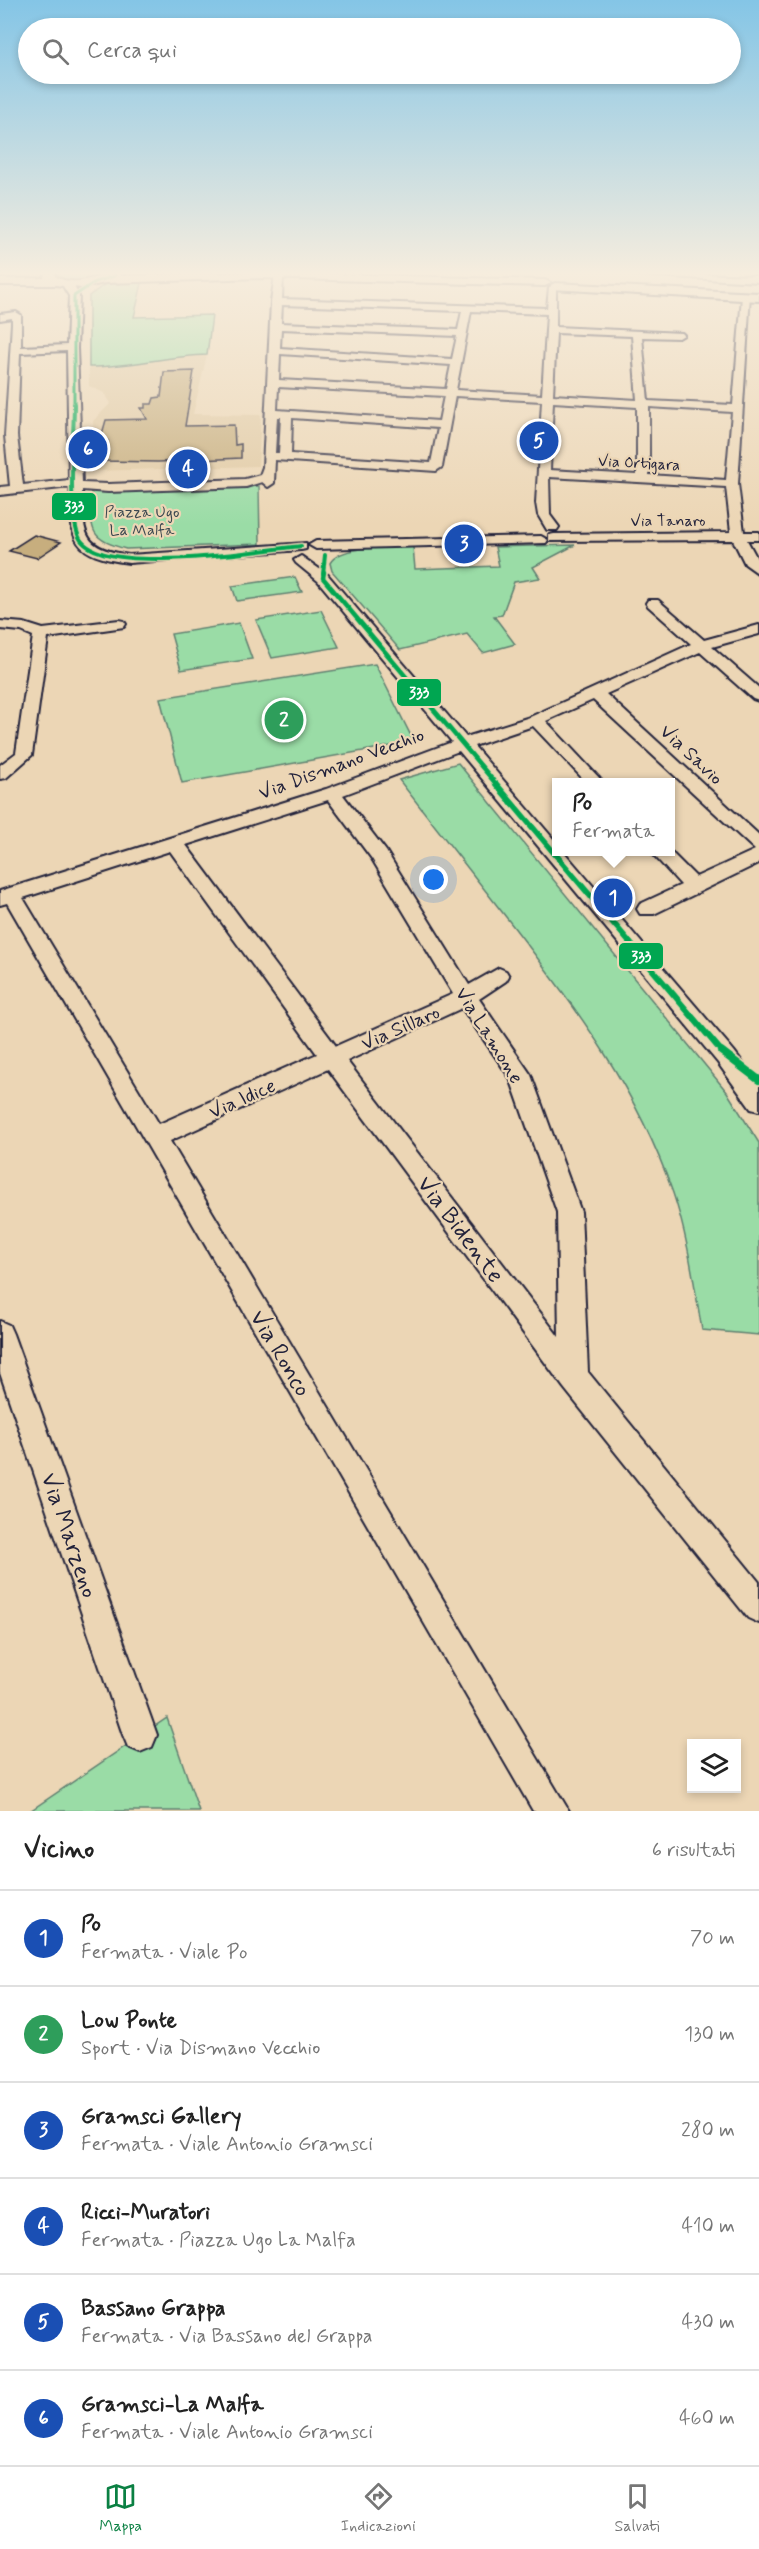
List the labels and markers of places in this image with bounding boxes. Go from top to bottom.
pin: 5 [520,418,558,464]
pin: 6 [68,426,107,472]
pin: 4 [168,446,207,492]
pin: 3 [444,522,484,566]
pin: 2 [264,698,304,742]
pin: 1 [594,876,632,920]

